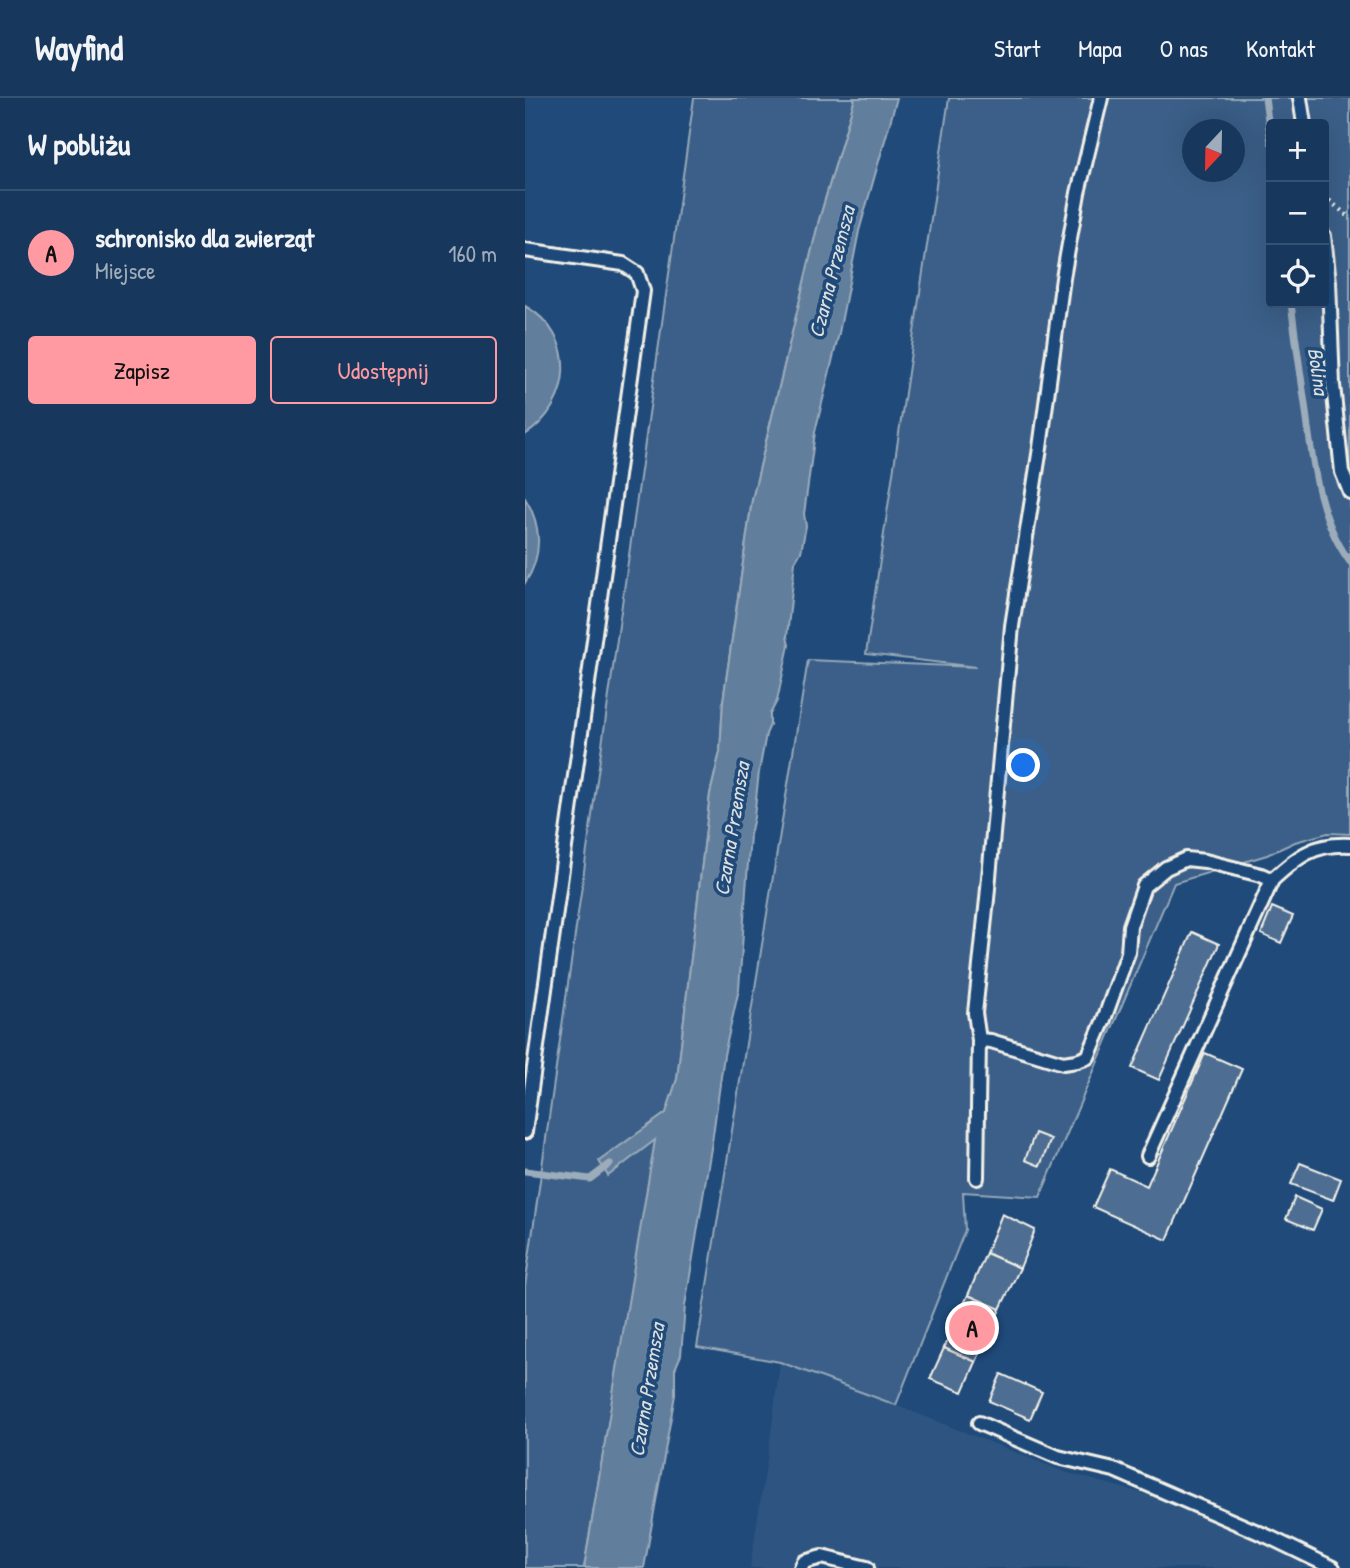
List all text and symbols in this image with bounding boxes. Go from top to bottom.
text: Wayfind [35,26,123,70]
text: Start [994,32,1040,64]
text: Mapa [1078,32,1122,64]
text: O nas [1160,32,1208,64]
text: Kontakt [1246,32,1315,64]
north arrow [1182,119,1245,182]
map controls [1266,119,1329,308]
button: + [1266,119,1329,182]
text: W pobliżu [28,124,130,164]
button: − [1266,182,1329,245]
water label: Czarna Przemsza [801,200,863,341]
text: schronisko dla zwierząt [95,220,314,255]
text: A [45,238,57,269]
text: 160 m [448,238,497,269]
button: locate [1266,245,1329,308]
text: Miejsce [95,255,155,286]
button: Zapisz [28,336,256,404]
button: Udostępnij [270,336,497,404]
water label: Bolina [1301,346,1337,399]
your location [1006,748,1040,782]
water label: Czarna Przemsza [707,758,757,898]
pin: A [949,1302,995,1354]
water label: Czarna Przemsza [622,1319,672,1459]

